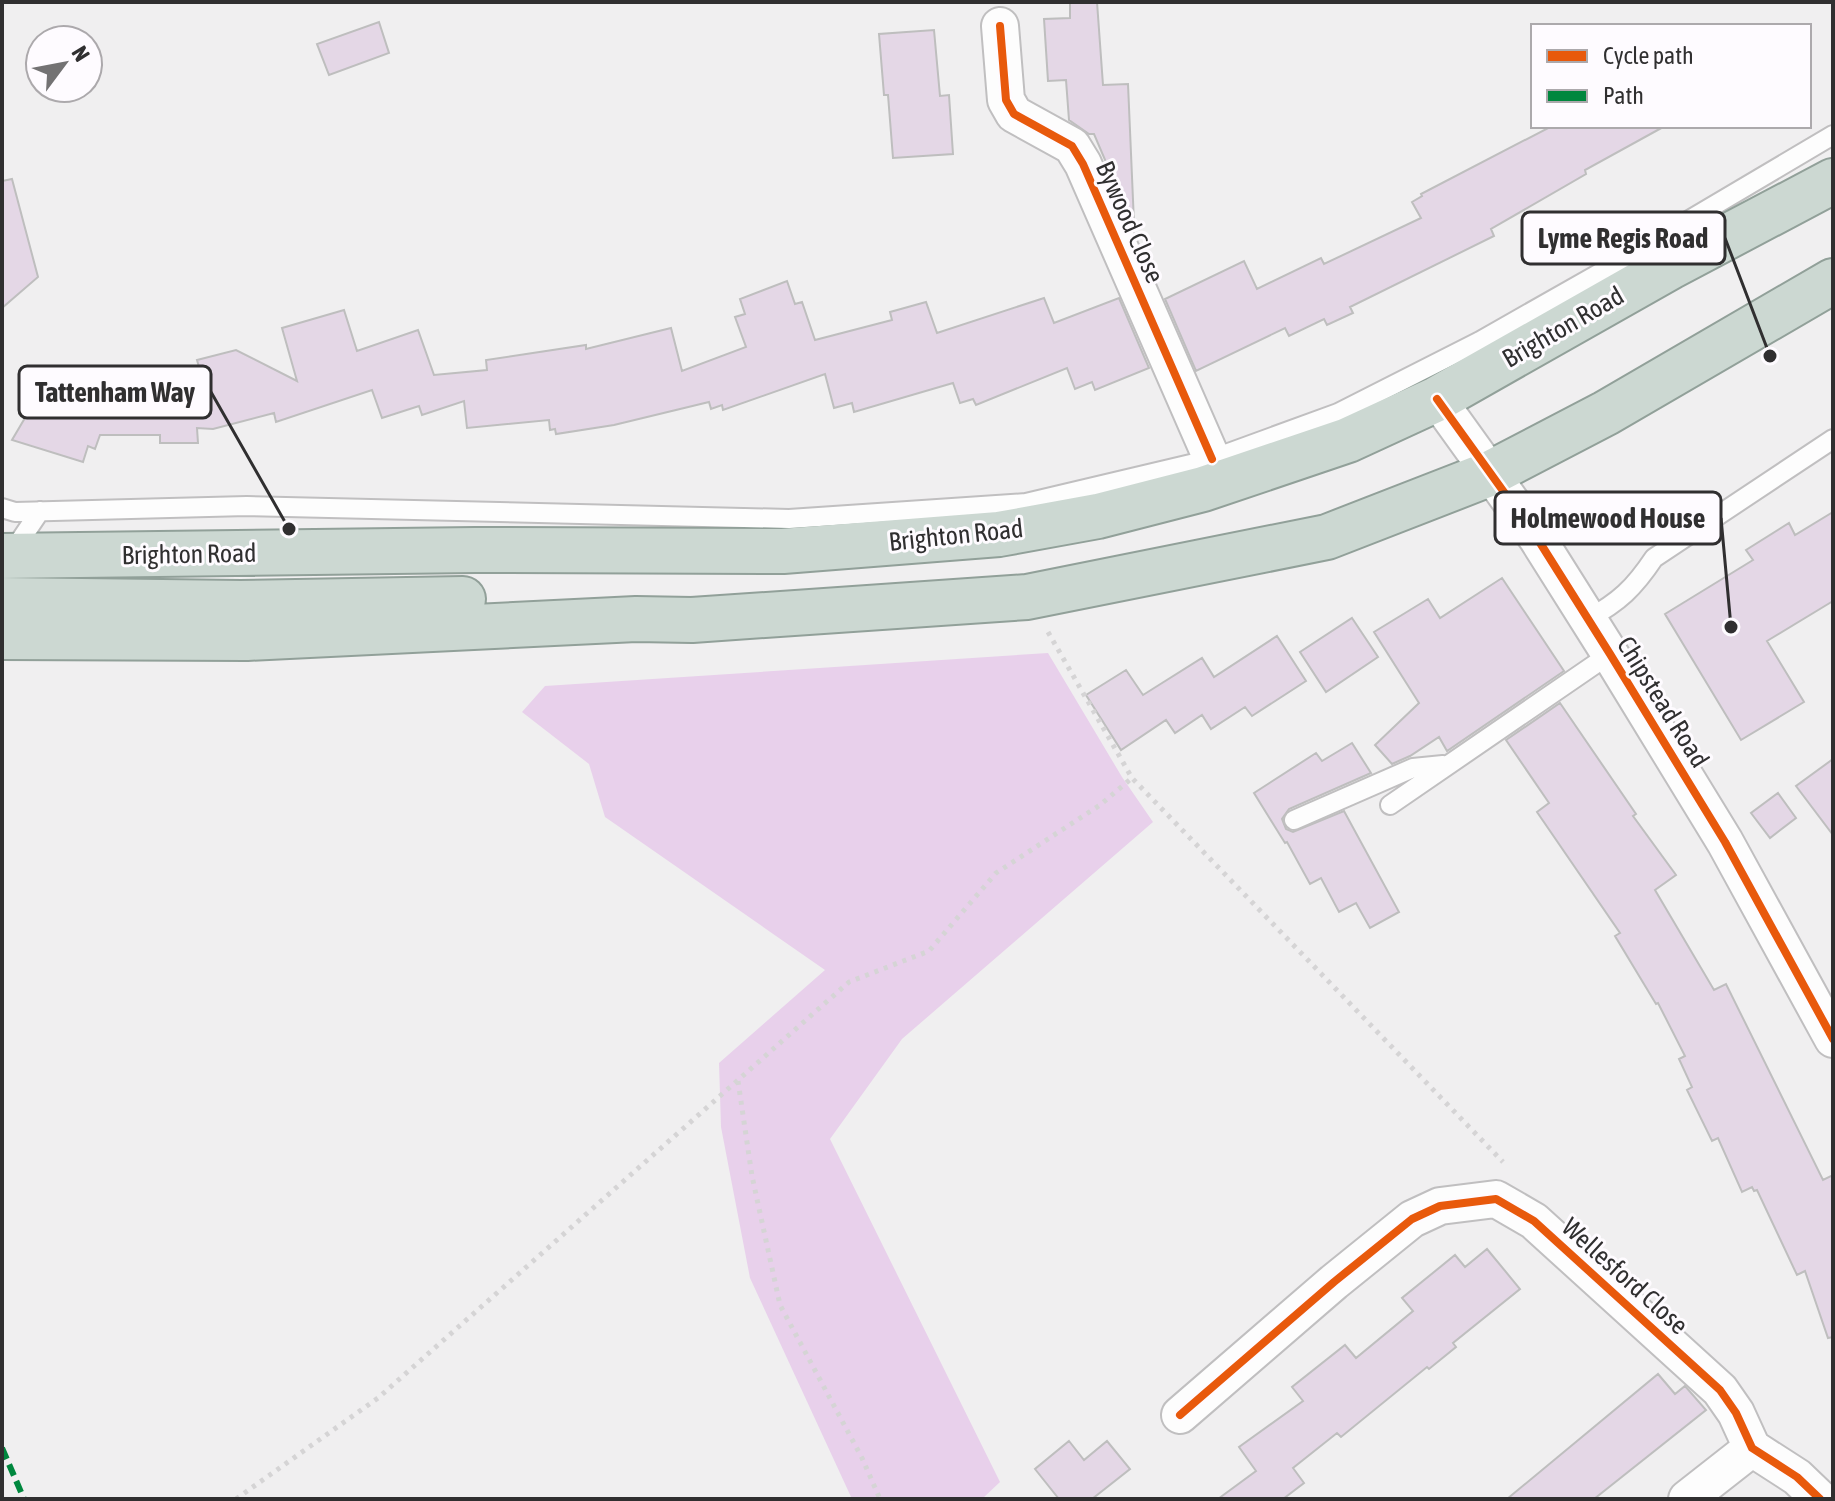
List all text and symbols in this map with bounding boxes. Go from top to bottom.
north arrow [24,24,104,104]
legend [1531,24,1811,128]
text: N [66,41,95,66]
text: Cycle path [1603,42,1694,69]
text: Path [1603,82,1644,109]
street label: Bywood Close [1090,156,1170,288]
callout: Lyme Regis Road [1522,212,1725,264]
text: Lyme Regis Road [1538,222,1708,254]
street label: Brighton Road [1497,280,1629,374]
callout: Tattenham Way [19,366,211,418]
text: Tattenham Way [35,376,196,408]
callout: Holmewood House [1495,492,1721,544]
text: Holmewood House [1511,502,1705,534]
street label: Brighton Road [887,513,1025,557]
street label: Brighton Road [121,538,257,570]
street label: Chipstead Road [1611,631,1715,773]
street label: Wellesford Close [1556,1212,1694,1340]

